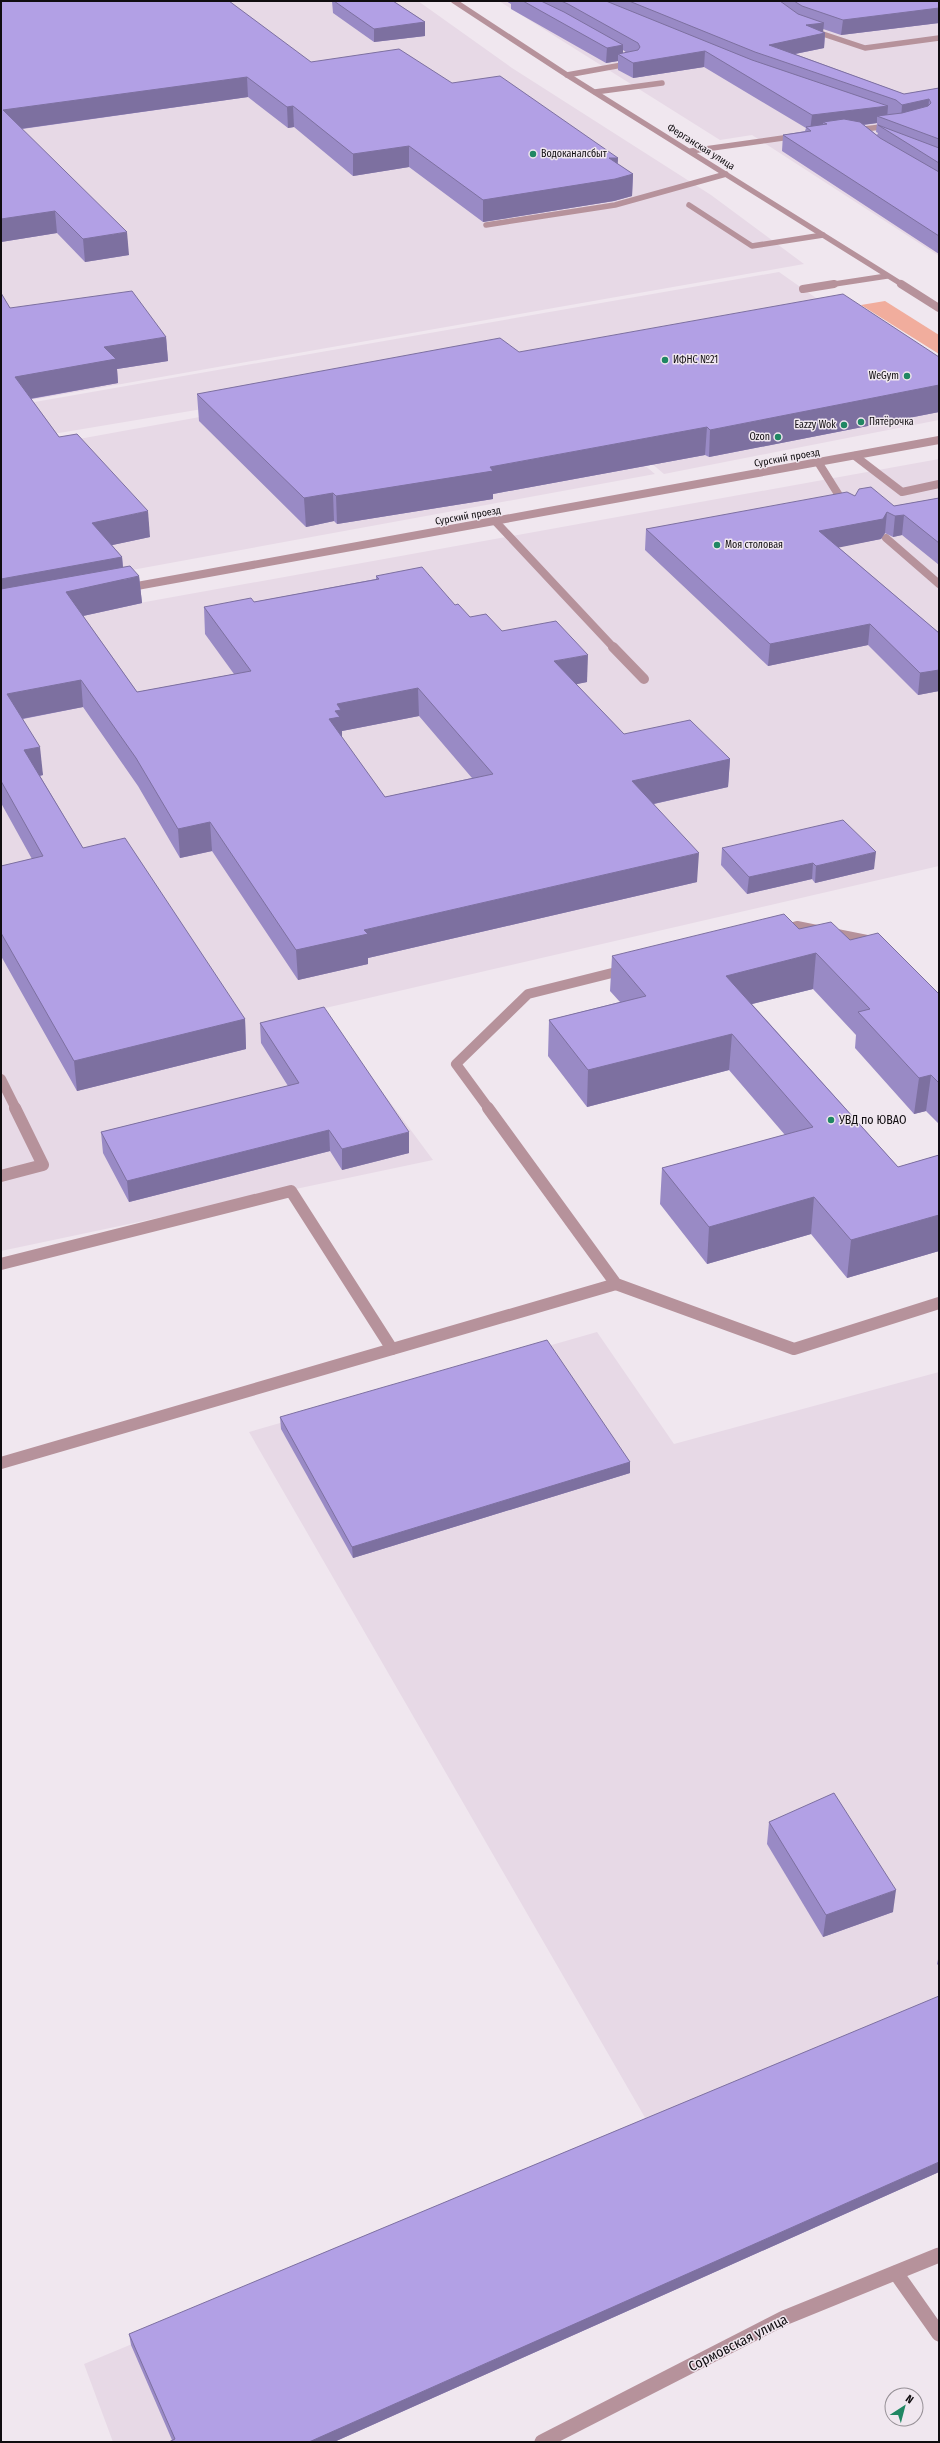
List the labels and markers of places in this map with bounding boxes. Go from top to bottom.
place label: Водоканалсбыт [541,148,608,160]
marker: Водоканалсбыт [528,149,538,159]
place label: ИФНС №21 [673,354,718,366]
marker: ИФНС №21 [660,355,670,365]
place label: WeGym [869,370,899,382]
marker: WeGym [902,371,912,381]
place label: Пятёрочка [869,416,914,428]
marker: Пятёрочка [856,417,866,427]
place label: Eazzy Wok [795,419,836,431]
marker: Eazzy Wok [839,420,849,430]
place label: Ozon [749,431,770,443]
marker: Ozon [773,432,783,442]
place label: Моя столовая [725,539,783,551]
marker: Моя столовая [712,540,722,550]
place label: УВД по ЮВАО [838,1113,906,1127]
marker: УВД по ЮВАО [826,1115,836,1125]

